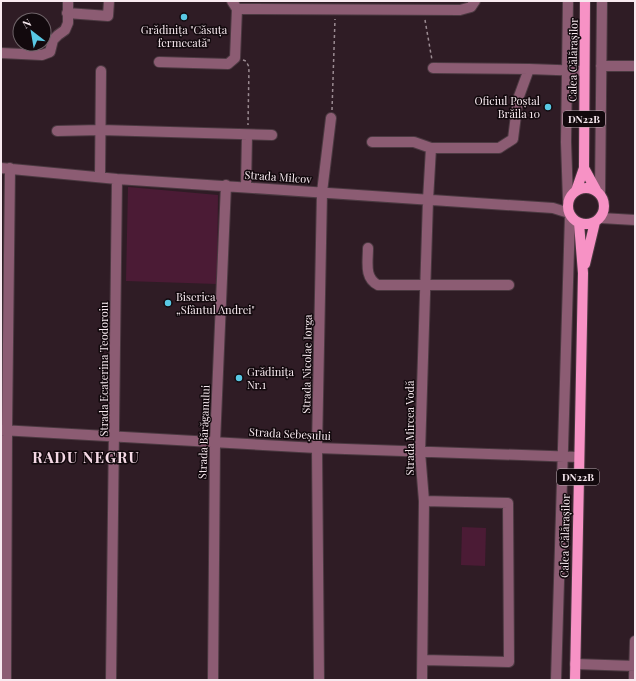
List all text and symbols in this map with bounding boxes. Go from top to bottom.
north arrow [12,12,52,52]
marker: Grădinița "Căsuța fermecată" [179,12,189,22]
text: N [19,14,34,31]
street label: Calea Călărașilor [564,18,581,102]
place label: Grădinița "Căsuța fermecată" [141,22,228,50]
place label: Oficiul Poștal Brăila 10 [475,93,540,121]
marker: Oficiul Poștal Brăila 10 [543,102,553,112]
road number: DN22B [563,111,605,127]
street label: Strada Milcov [244,167,313,186]
place label: Biserica „Sfântul Andrei" [176,289,255,317]
marker: Biserica „Sfântul Andrei" [163,298,173,308]
street label: Strada Ecaterina Teodoroiu [96,301,111,436]
street label: Strada Nicolae Iorga [298,314,315,414]
place label: Grădinița Nr.1 [247,364,294,392]
marker: Grădinița Nr.1 [234,373,244,383]
street label: Strada Mircea Vodă [402,380,417,475]
street label: Strada Bărăganului [194,385,213,479]
street label: Strada Sebeșului [249,424,331,443]
district label: RADU NEGRU [32,447,140,467]
road number: DN22B [557,469,599,485]
street label: Calea Călărașilor [556,494,573,578]

